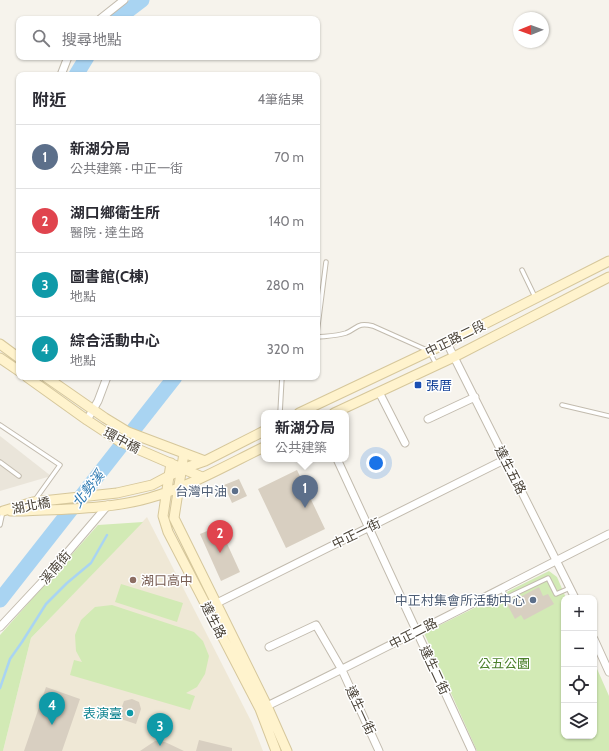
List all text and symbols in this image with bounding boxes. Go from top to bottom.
north arrow [513,12,549,48]
search box [16,16,320,60]
icon: search [30,27,52,49]
text: 搜尋地點 [62,31,122,49]
text: 附近 [32,90,66,110]
text: 4筆結果 [257,91,304,107]
text: 新湖分局 [70,140,130,158]
text: 1 [43,149,47,165]
text: 70 m [274,149,304,165]
text: 公共建築 · 中正一街 [70,160,183,176]
text: 湖口鄉衛生所 [70,204,160,222]
text: 2 [42,213,48,229]
text: 140 m [269,213,304,229]
text: 醫院 · 達生路 [70,224,144,240]
text: 圖書館(C棟) [70,268,149,286]
text: 3 [41,277,49,293]
text: 280 m [266,277,304,293]
text: 地點 [70,288,96,304]
street label: 中正路二段 [422,317,488,359]
text: 綜合活動中心 [70,332,160,350]
text: 4 [41,341,49,357]
text: 320 m [267,341,304,357]
text: 地點 [70,352,96,368]
place label: 張厝 [426,377,452,393]
marker: 張厝 [413,380,423,390]
popup [261,410,349,462]
text: 新湖分局 [275,419,335,437]
street label: 環中橋 [101,424,143,456]
text: 公共建築 [275,439,327,455]
street label: 達生五路 [492,443,530,497]
your location [366,453,386,473]
water label: 北勢溪 [68,465,109,511]
pin: 1 [292,475,318,508]
place label: 台灣中油 [175,483,227,499]
marker: 台灣中油 [230,486,240,496]
street label: 湖北橋 [10,493,52,517]
street label: 中正一街 [329,514,383,552]
pin: 2 [207,520,233,553]
street label: 溪南街 [36,547,74,587]
place label: 湖口高中 [141,572,193,588]
marker: 湖口高中 [128,575,138,585]
place label: 中正村集會所活動中心 [395,592,525,608]
marker: 中正村集會所活動中心 [528,595,538,605]
map controls [561,595,597,739]
button: + [561,595,597,631]
street label: 達生路 [198,599,230,641]
street label: 中正二路 [386,614,440,652]
button: − [561,631,597,667]
street label: 達生二街 [417,643,453,697]
park label: 公五公園 [478,655,530,671]
button: locate [561,667,597,703]
street label: 達生一街 [343,683,379,737]
pin: 4 [39,692,65,725]
button: layers [561,703,597,739]
place label: 表演臺 [83,705,122,721]
marker: 表演臺 [125,708,135,718]
pin: 3 [147,713,173,746]

